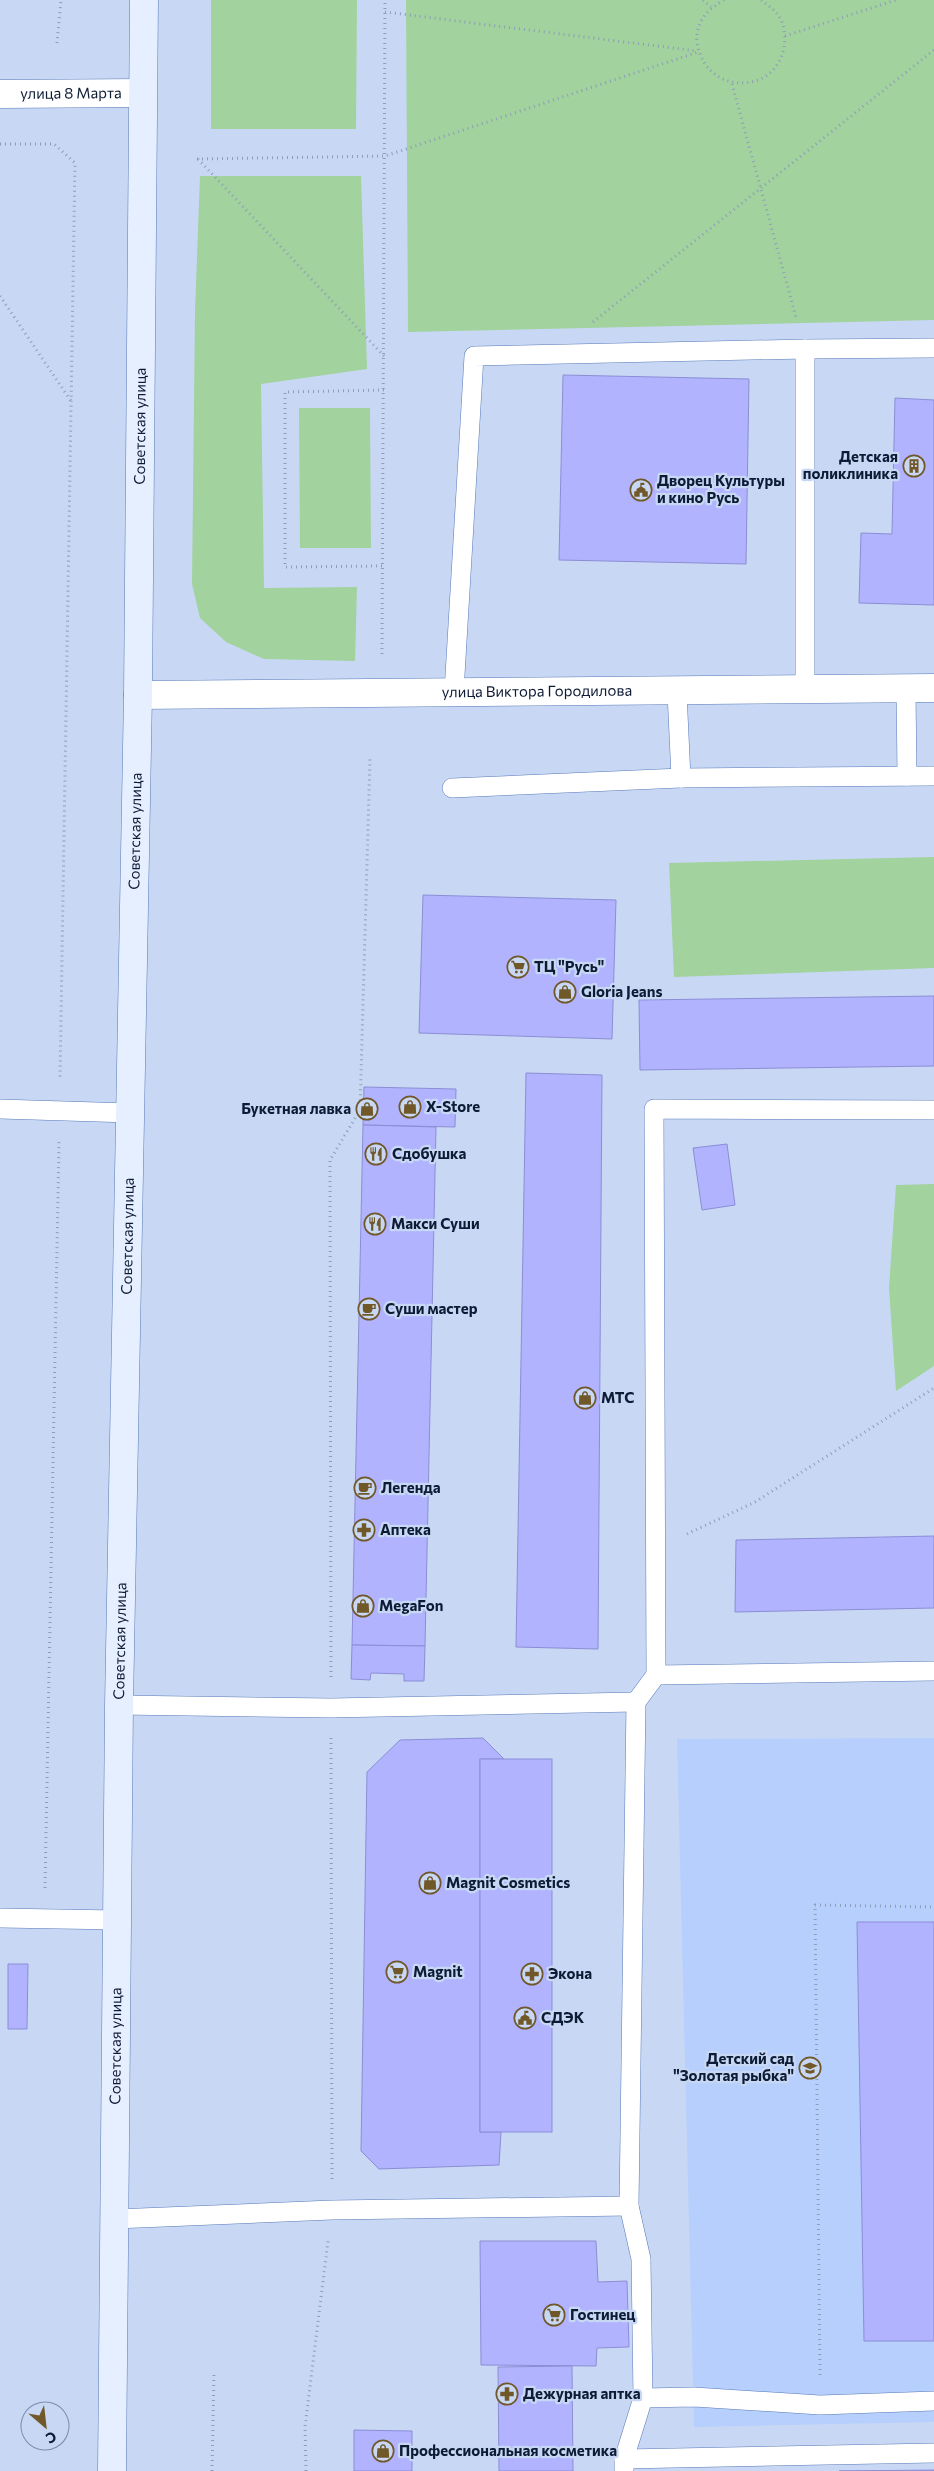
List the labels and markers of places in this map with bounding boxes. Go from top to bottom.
place label: Детская поликлиника [803,447,898,482]
building icon: Детская поликлиника [902,454,926,478]
place label: Дворец Культуры и кино Русь [657,471,785,506]
public building icon: Дворец Культуры и кино Русь [629,478,653,502]
supermarket icon: ТЦ "Русь" [506,955,530,979]
place label: ТЦ "Русь" [534,957,604,975]
shop icon: Gloria Jeans [553,980,577,1004]
place label: Gloria Jeans [581,982,662,1000]
shop icon: X-Store [398,1095,422,1119]
shop icon: Букетная лавка [355,1097,379,1121]
place label: X-Store [426,1097,480,1115]
place label: Букетная лавка [241,1099,351,1117]
restaurant icon: Сдобушка [364,1142,388,1166]
place label: Сдобушка [392,1144,467,1162]
restaurant icon: Макси Суши [363,1212,387,1236]
place label: Макси Суши [391,1214,480,1232]
cafe icon: Суши мастер [357,1297,381,1321]
place label: Суши мастер [385,1299,478,1317]
shop icon: МТС [573,1386,597,1410]
place label: МТС [601,1388,634,1406]
cafe icon: Легенда [353,1476,377,1500]
place label: Легенда [381,1478,441,1496]
pharmacy icon: Аптека [352,1518,376,1542]
place label: Аптека [380,1520,431,1538]
shop icon: MegaFon [351,1594,375,1618]
place label: MegaFon [379,1596,443,1614]
shop icon: Magnit Cosmetics [418,1871,442,1895]
place label: Magnit Cosmetics [446,1873,570,1891]
supermarket icon: Magnit [385,1960,409,1984]
place label: Magnit [413,1962,463,1980]
pharmacy icon: Экона [520,1962,544,1986]
place label: Экона [548,1964,592,1982]
public building icon: СДЭК [513,2006,537,2030]
place label: СДЭК [541,2008,585,2026]
place label: Детский сад "Золотая рыбка" [673,2049,795,2084]
school or university icon: Детский сад "Золотая рыбка" [798,2056,822,2080]
supermarket icon: Гостинец [542,2303,566,2327]
place label: Гостинец [570,2305,635,2323]
pharmacy icon: Дежурная аптка [495,2382,519,2406]
place label: Дежурная аптка [523,2384,641,2402]
shop icon: Профессиональная косметика [371,2439,395,2463]
place label: Профессиональная косметика [399,2441,617,2459]

